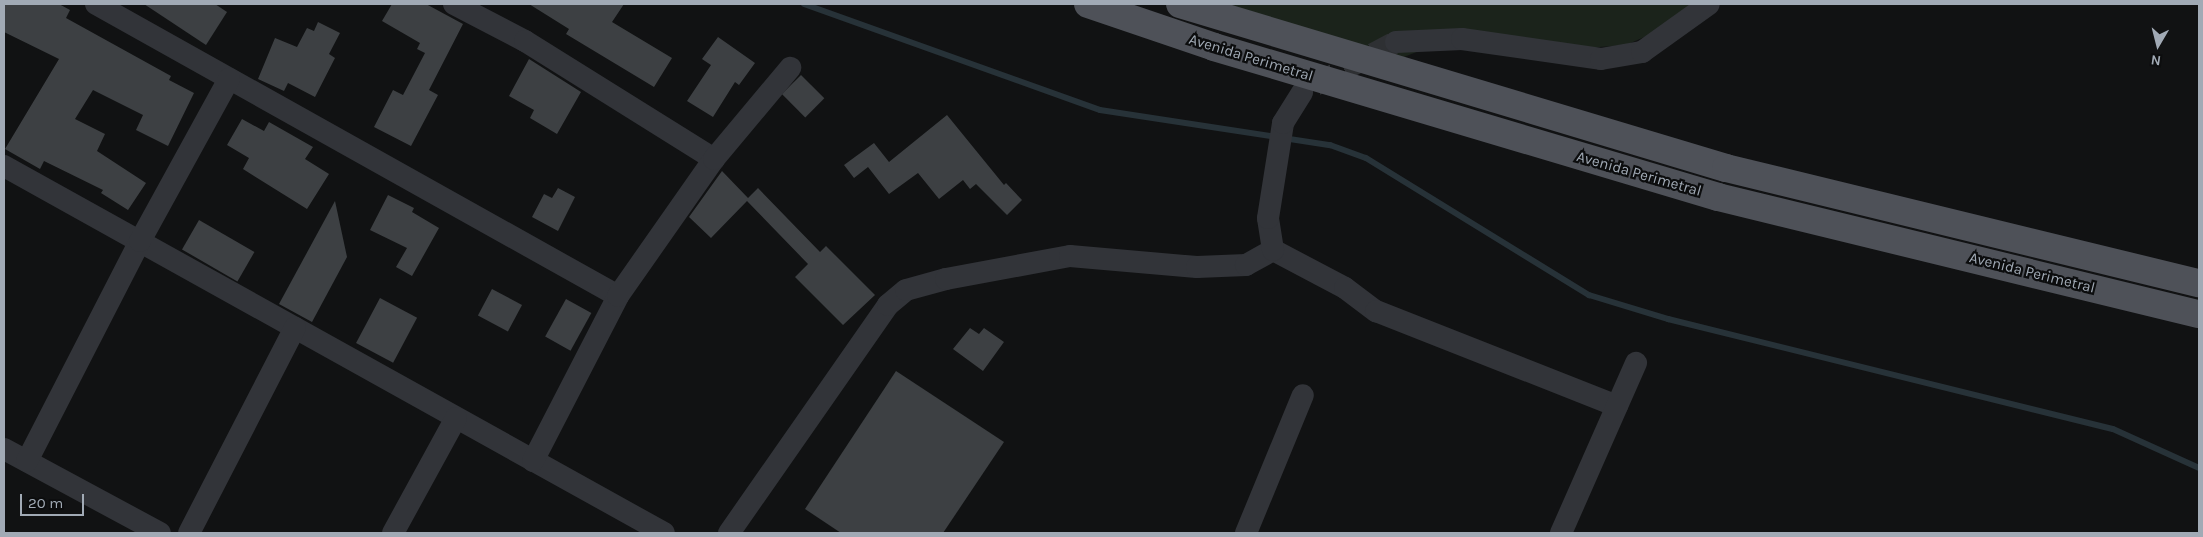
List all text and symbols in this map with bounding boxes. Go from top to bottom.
north arrow [2133,20,2183,70]
street label: Avenida Perimetral [1187,31,1315,85]
text: N [2150,51,2162,69]
street label: Avenida Perimetral [1575,148,1703,200]
street label: Avenida Perimetral [1967,249,2097,297]
scale bar [22,484,86,516]
text: 20 m [28,494,63,512]

